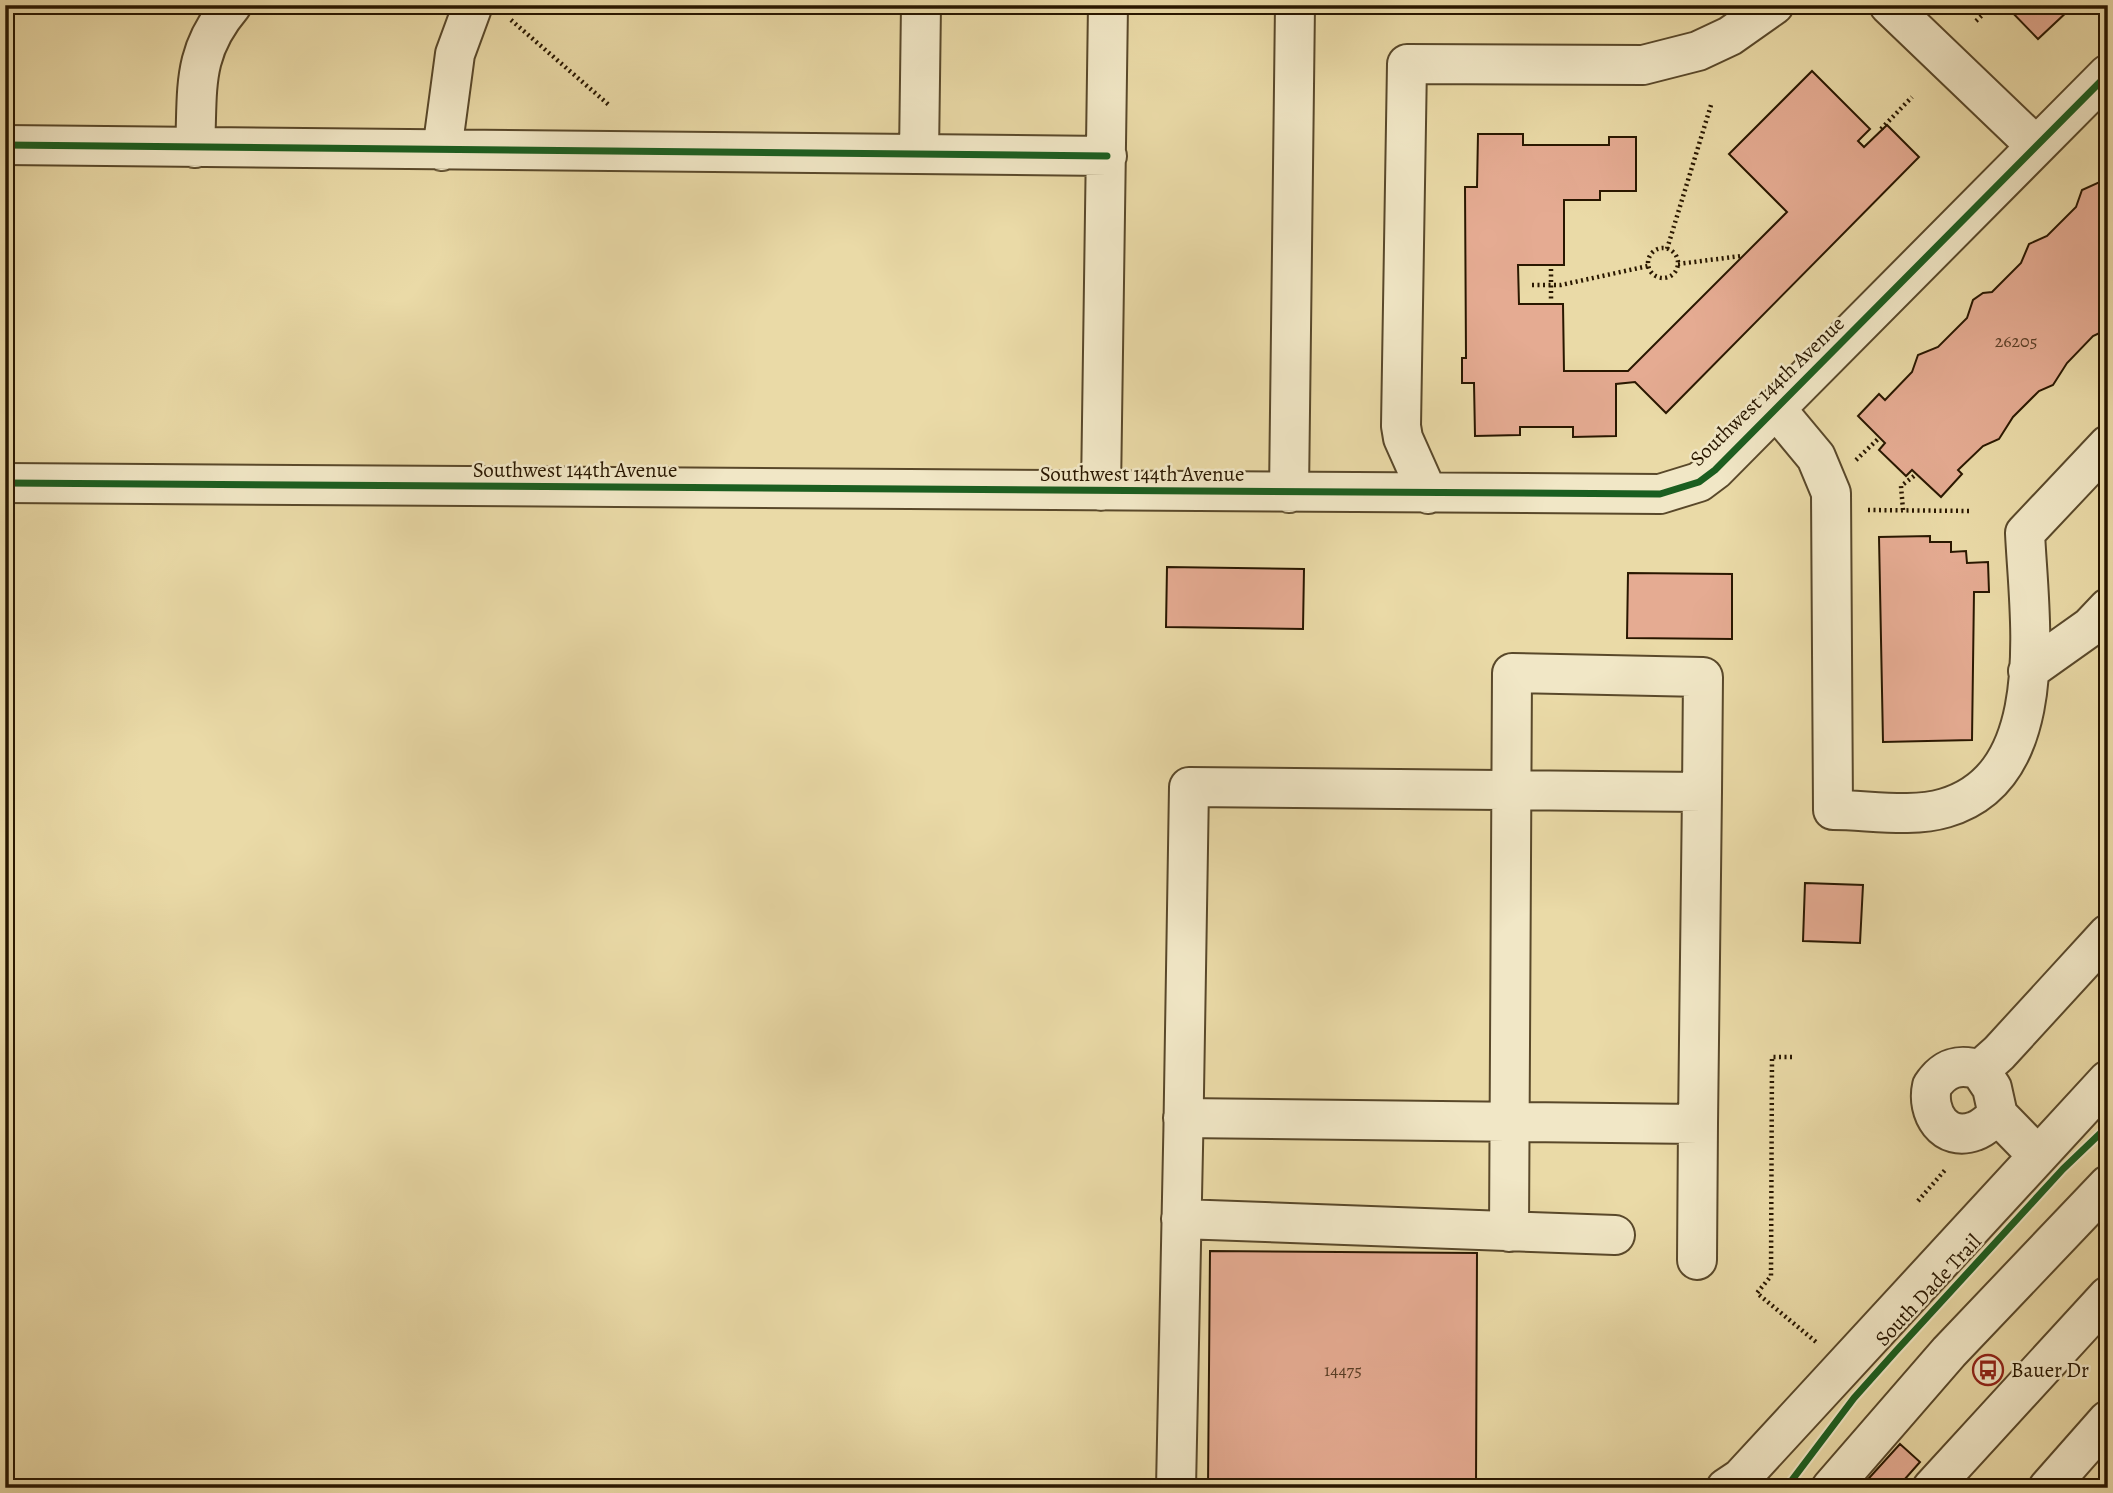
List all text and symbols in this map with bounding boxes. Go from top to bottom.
street label: Southwest 144th Avenue [1684,310,1850,472]
house number: 26205 [1995,329,2037,353]
street label: Southwest 144th Avenue [473,456,677,484]
street label: Southwest 144th Avenue [1040,460,1244,488]
street label: South Dade Trail [1869,1228,1987,1352]
bus stop icon: Bauer Dr [1971,1353,2005,1387]
place label: Bauer Dr [2011,1356,2089,1384]
house number: 14475 [1324,1358,1362,1382]

